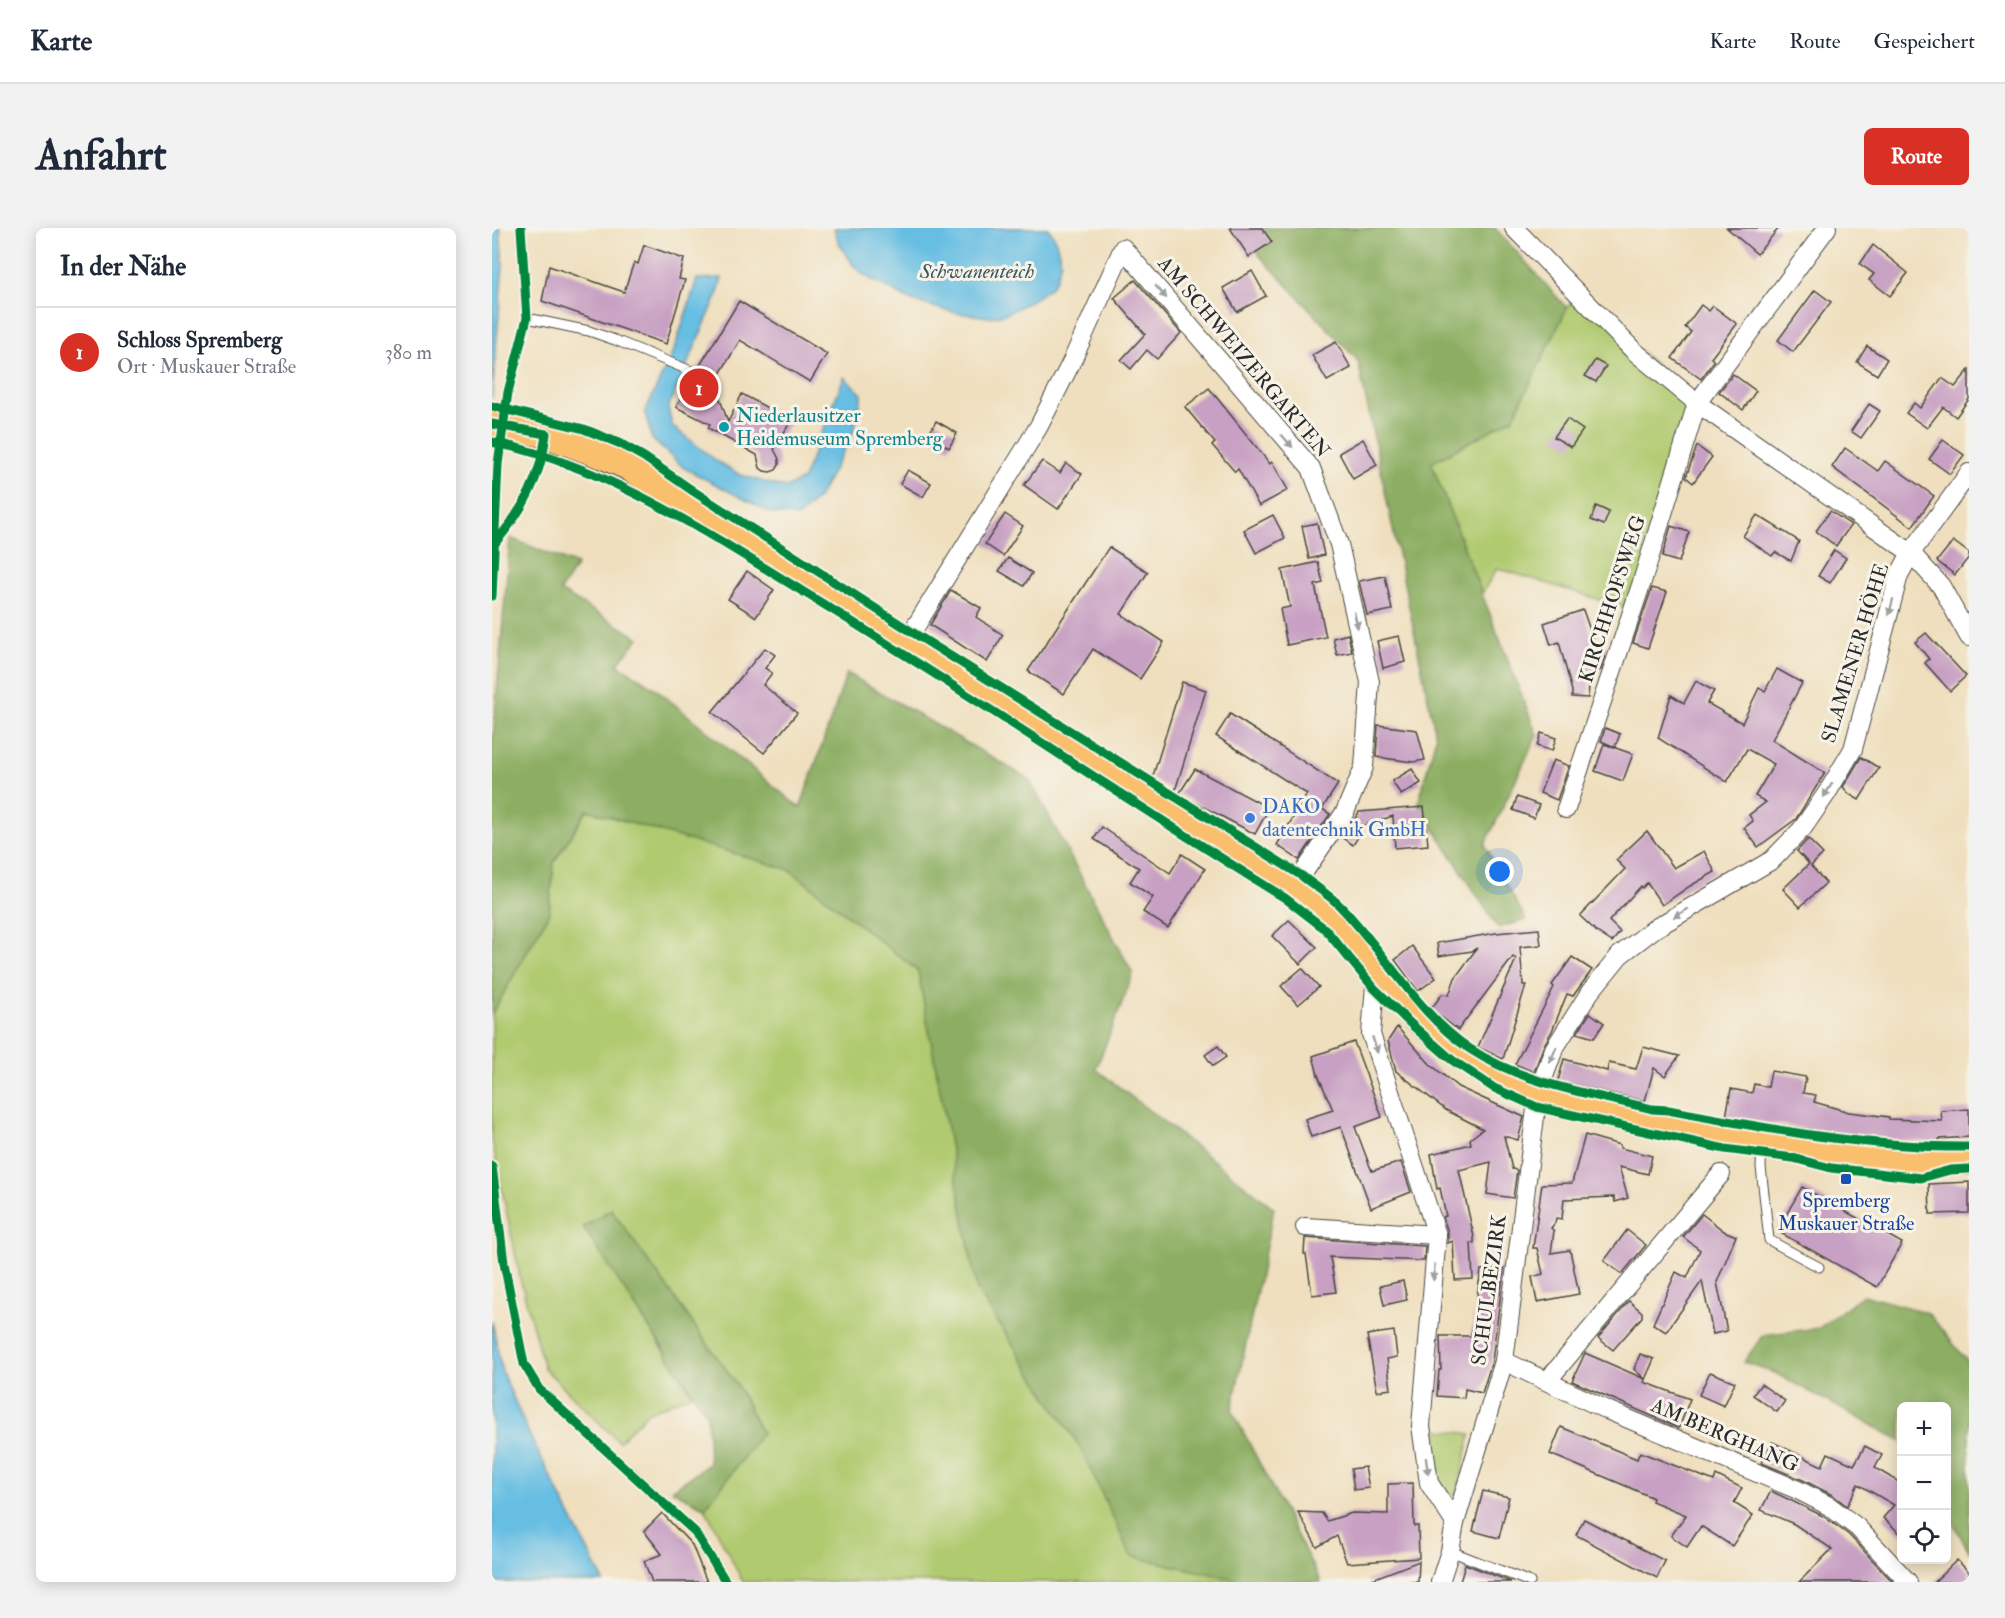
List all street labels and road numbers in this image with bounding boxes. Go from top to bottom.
street label: AM SCHWEIZERGARTEN [1152,250,1336,463]
street label: KIRCHHOFSWEG [1573,512,1651,686]
street label: SLAMENER HÖHE [1816,560,1894,746]
street label: SCHULBEZIRK [1466,1212,1512,1367]
street label: AM BERGHANG [1646,1392,1803,1477]

